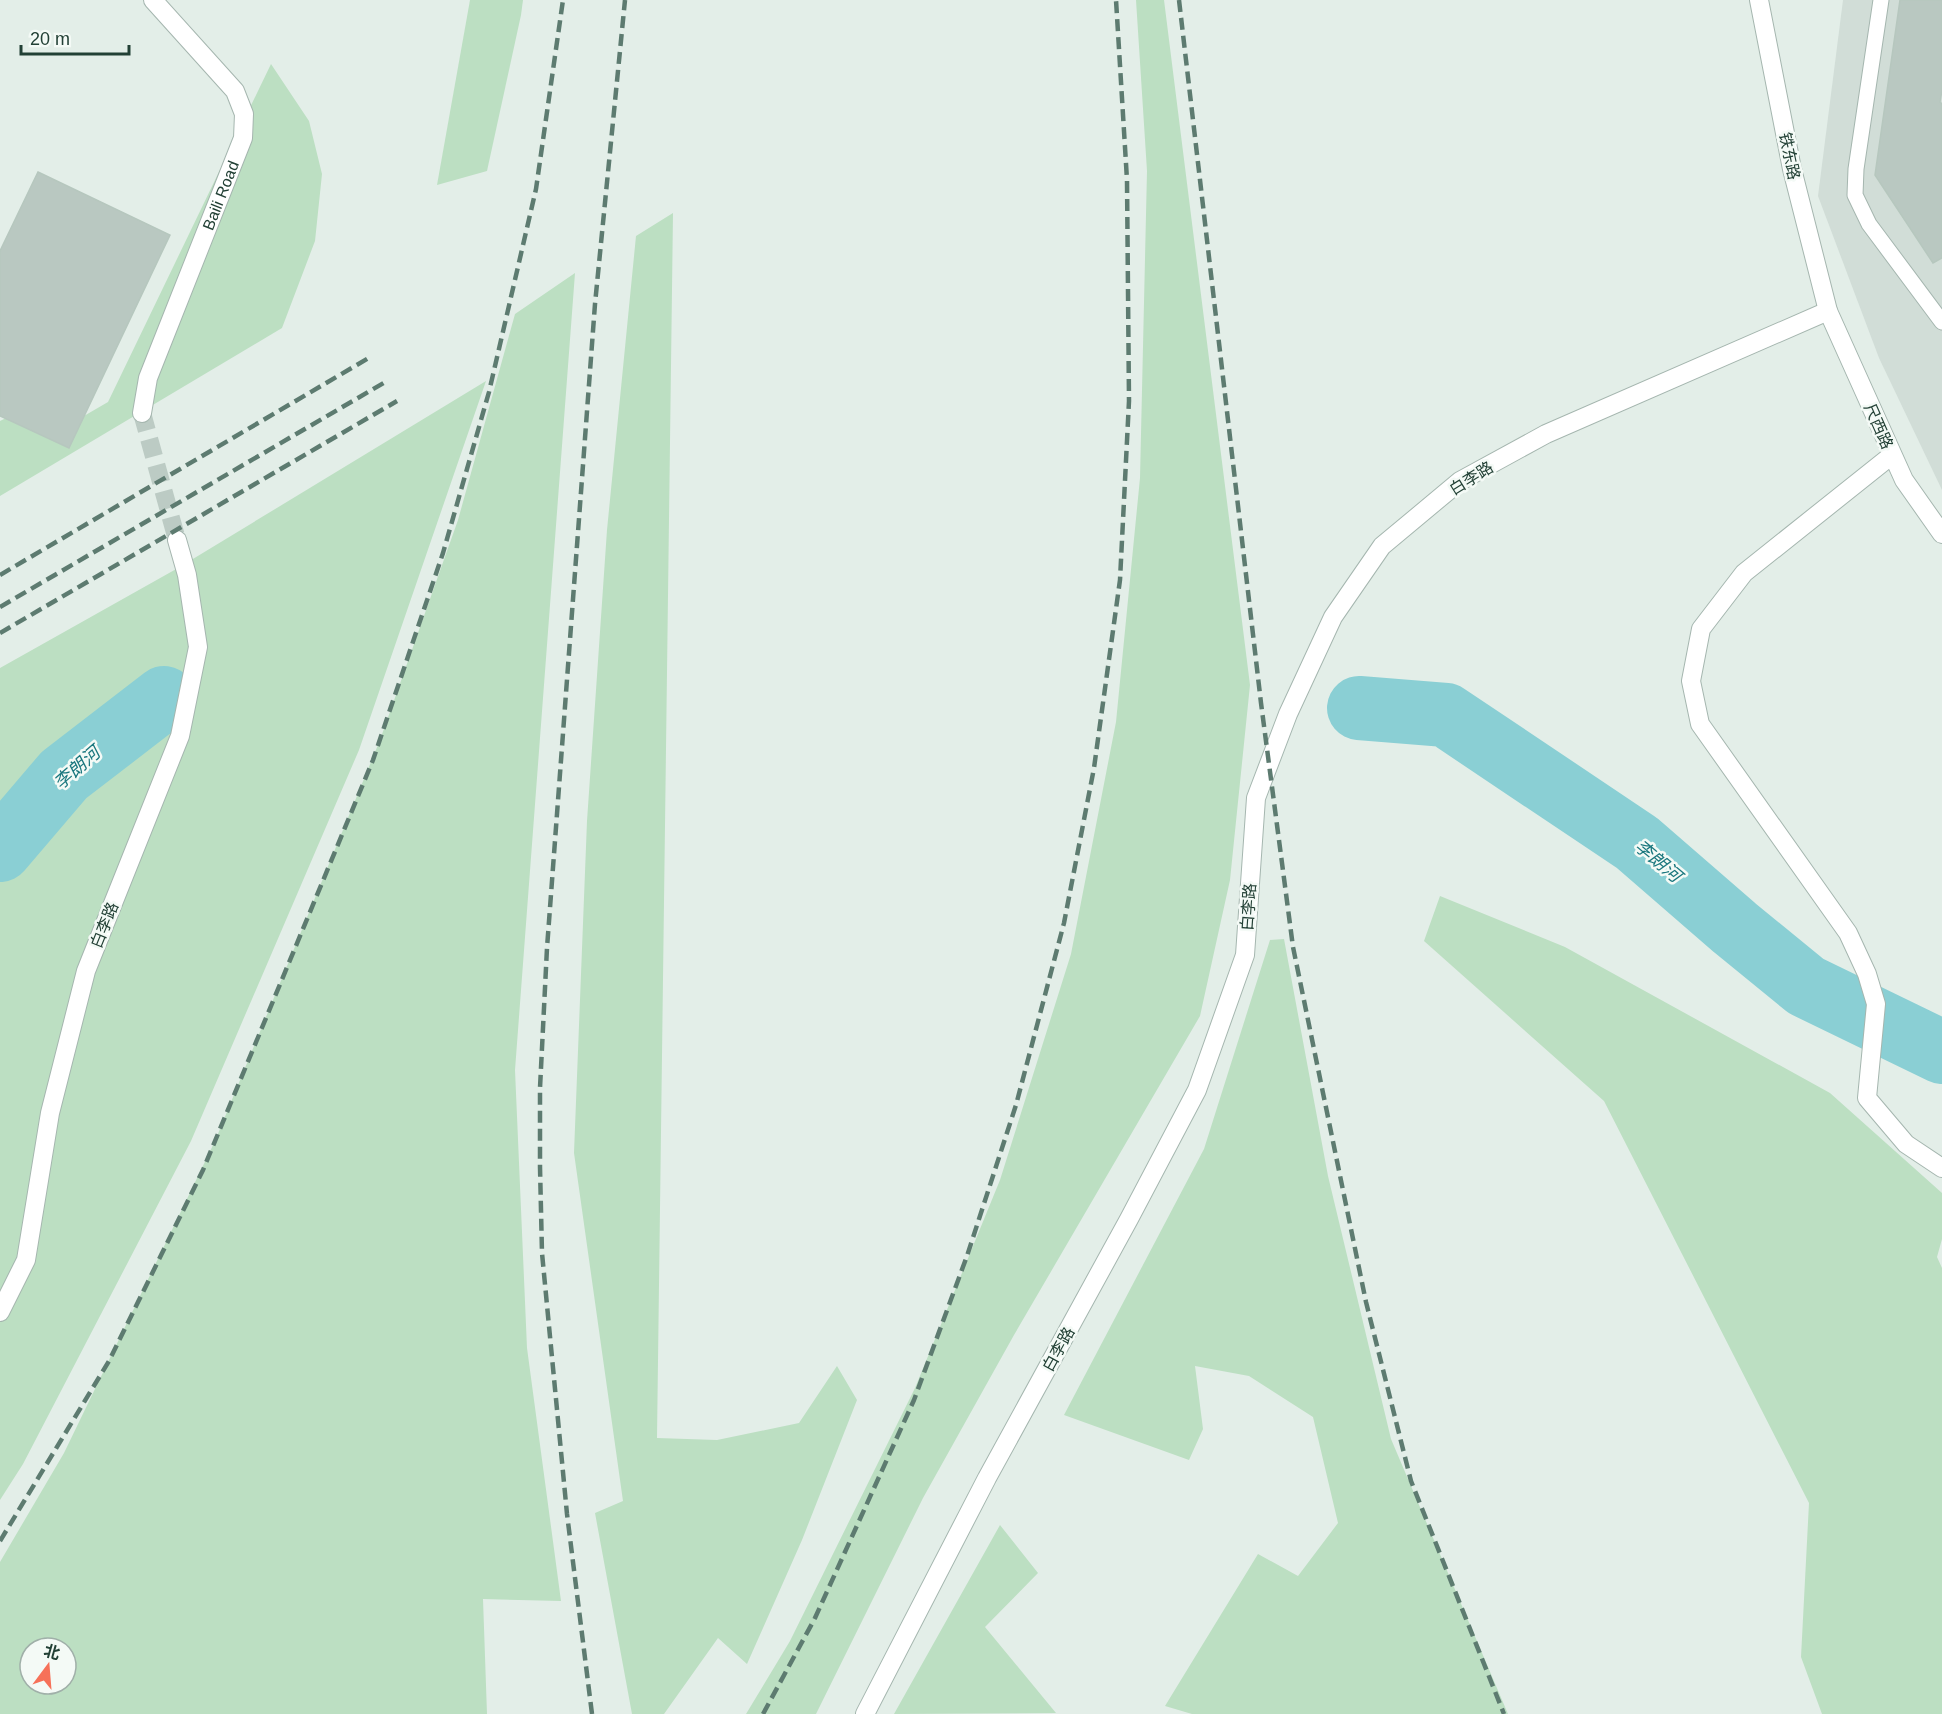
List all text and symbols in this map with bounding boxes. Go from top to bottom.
scale bar [21,18,129,56]
text: 20 m [30,29,70,49]
street label: 铁东路 [1776,131,1803,181]
street label: Baili Road [199,158,242,233]
street label: 尺西路 [1861,401,1896,452]
street label: 白李路 [1446,458,1496,498]
water label: 李朗河 [50,741,106,793]
water label: 李朗河 [1631,836,1687,888]
street label: 白李路 [1238,882,1259,932]
street label: 白李路 [88,900,121,951]
street label: 白李路 [1039,1324,1078,1374]
north arrow [18,1636,78,1696]
text: 北 [42,1642,62,1662]

